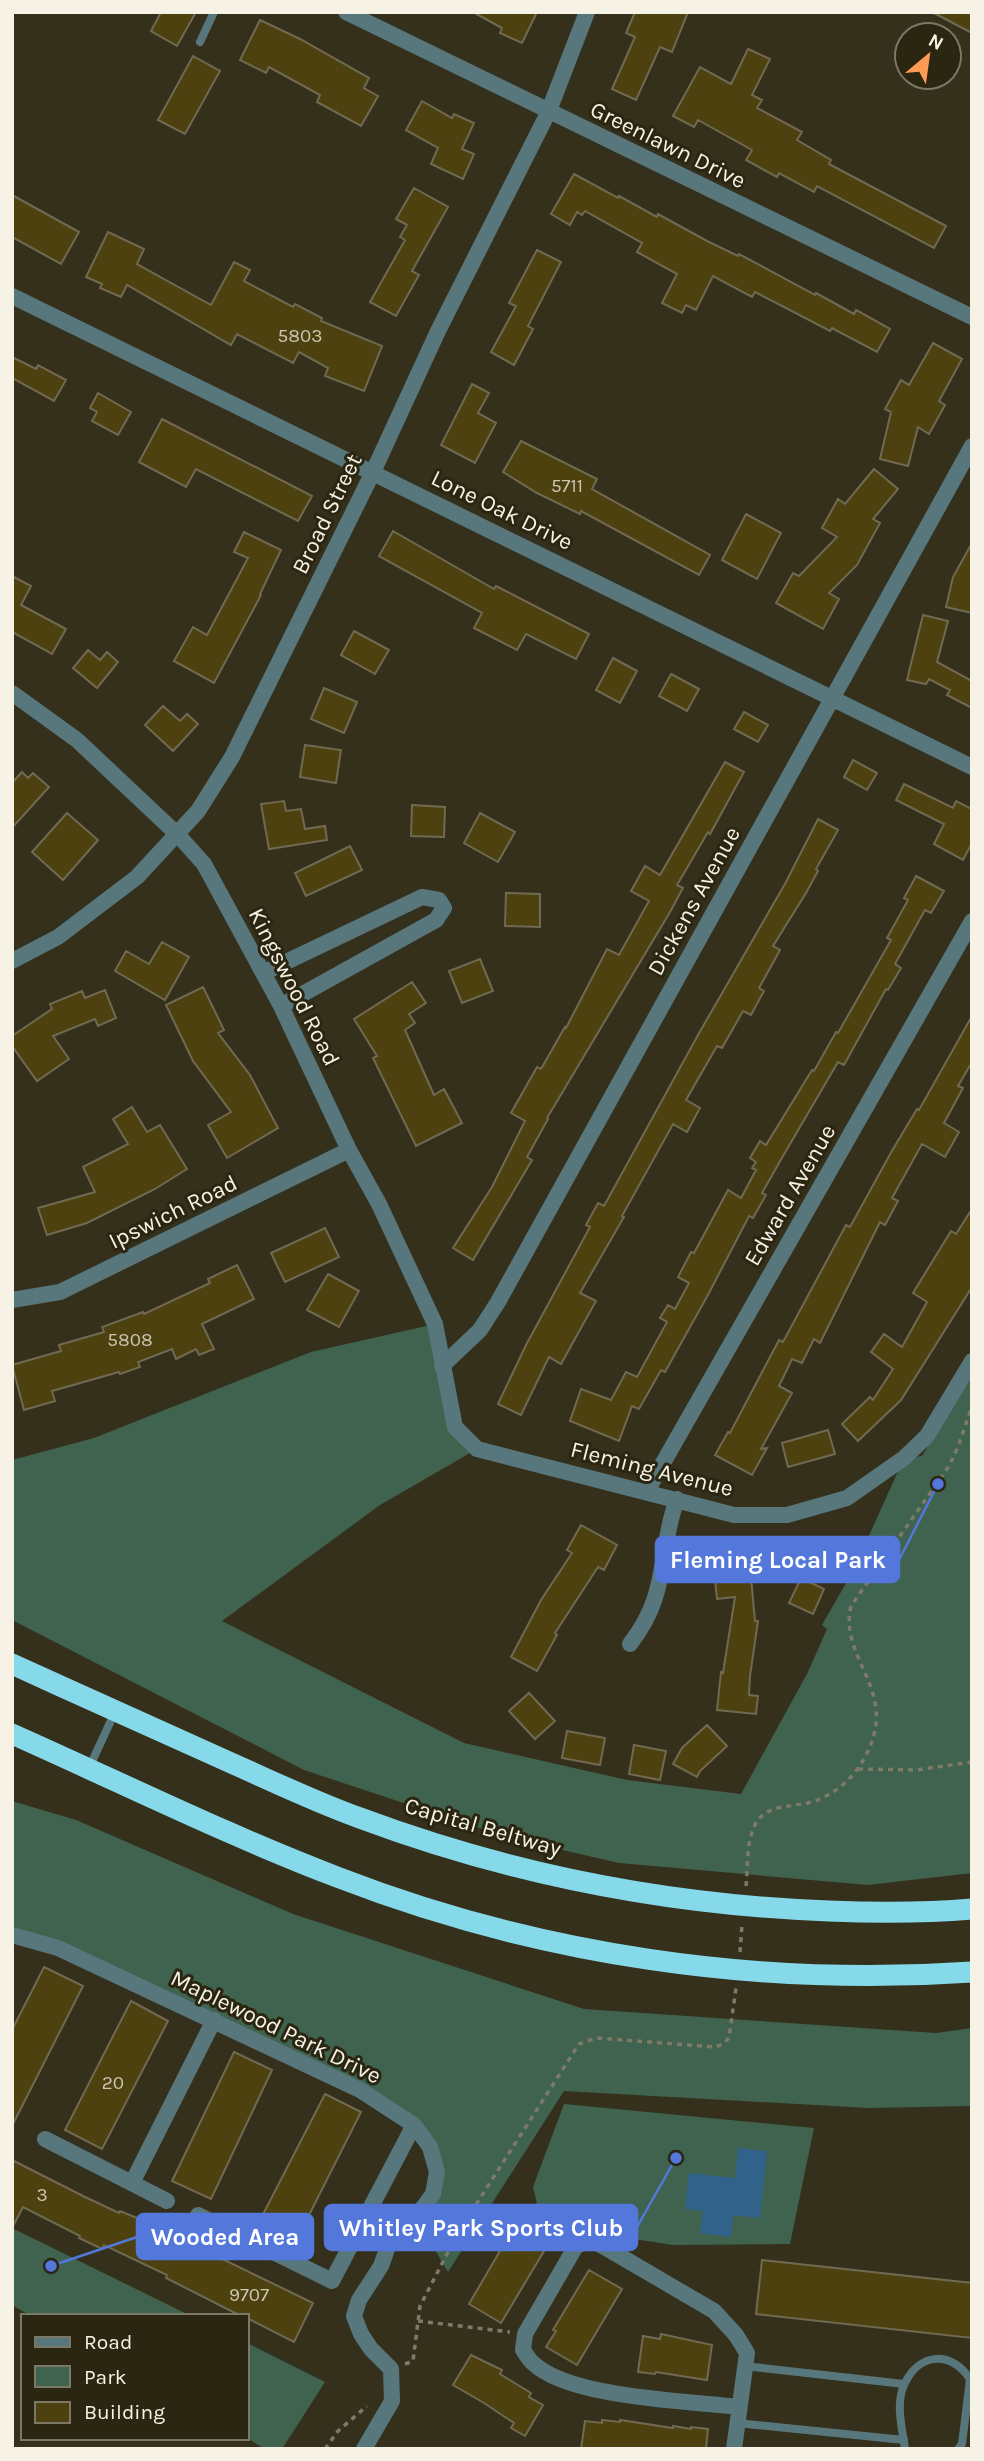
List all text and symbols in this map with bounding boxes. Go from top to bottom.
north arrow [893,21,963,91]
text: N [924,29,947,55]
street label: Greenlawn Drive [586,96,750,194]
house number: 5803 [278,325,322,347]
street label: Broad Street [286,449,368,578]
street label: Lone Oak Drive [427,464,577,556]
house number: 5711 [551,475,583,497]
street label: Dickens Avenue [642,822,746,980]
street label: Kingswood Road [243,904,345,1070]
street label: Edward Avenue [739,1119,841,1271]
street label: Ipswich Road [104,1169,242,1255]
house number: 5808 [107,1329,153,1351]
street label: Fleming Avenue [568,1436,736,1502]
callout: Fleming Local Park [656,1537,899,1582]
text: Fleming Local Park [670,1546,886,1574]
street label: Capital Beltway [402,1792,565,1862]
street label: Maplewood Park Drive [166,1964,386,2090]
house number: 20 [102,2072,124,2094]
house number: 3 [36,2184,48,2206]
callout: Whitley Park Sports Club [325,2205,637,2250]
callout: Wooded Area [137,2214,313,2259]
text: Whitley Park Sports Club [339,2214,623,2242]
text: Wooded Area [151,2223,299,2251]
house number: 9707 [229,2284,269,2306]
legend [21,2314,248,2440]
text: Road [84,2330,132,2354]
text: Park [84,2365,127,2389]
text: Building [84,2400,165,2424]

